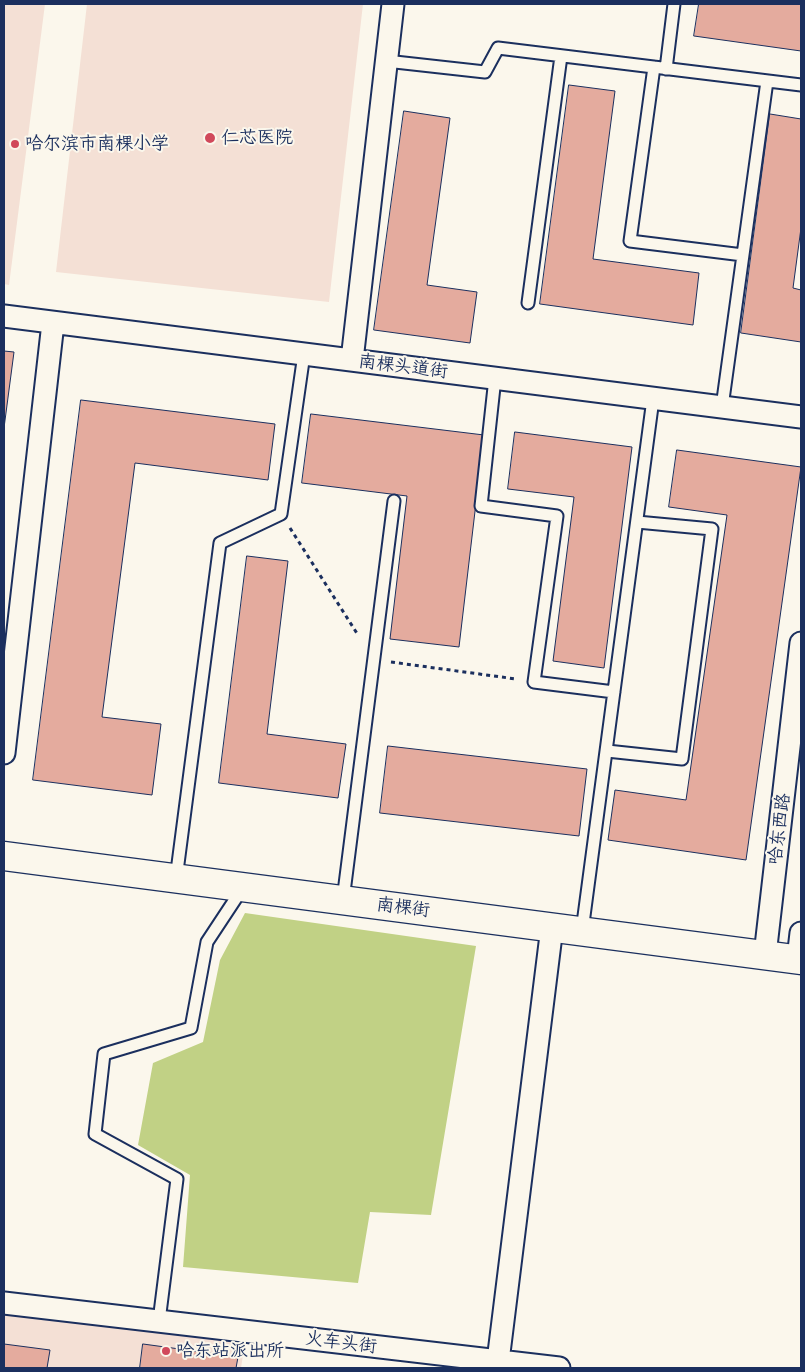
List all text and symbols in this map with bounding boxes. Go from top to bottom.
place label: 仁芯医院 [221,127,293,149]
marker: 仁芯医院 [203,131,217,145]
place label: 哈尔滨市南棵小学 [25,133,169,155]
marker: 哈尔滨市南棵小学 [9,138,21,150]
street label: 南棵头道街 [357,351,449,383]
street label: 哈东西路 [765,792,795,866]
street label: 南棵街 [375,894,431,922]
street label: 火车头街 [304,1328,378,1358]
place label: 哈东站派出所 [176,1340,284,1362]
marker: 哈东站派出所 [160,1345,172,1357]

